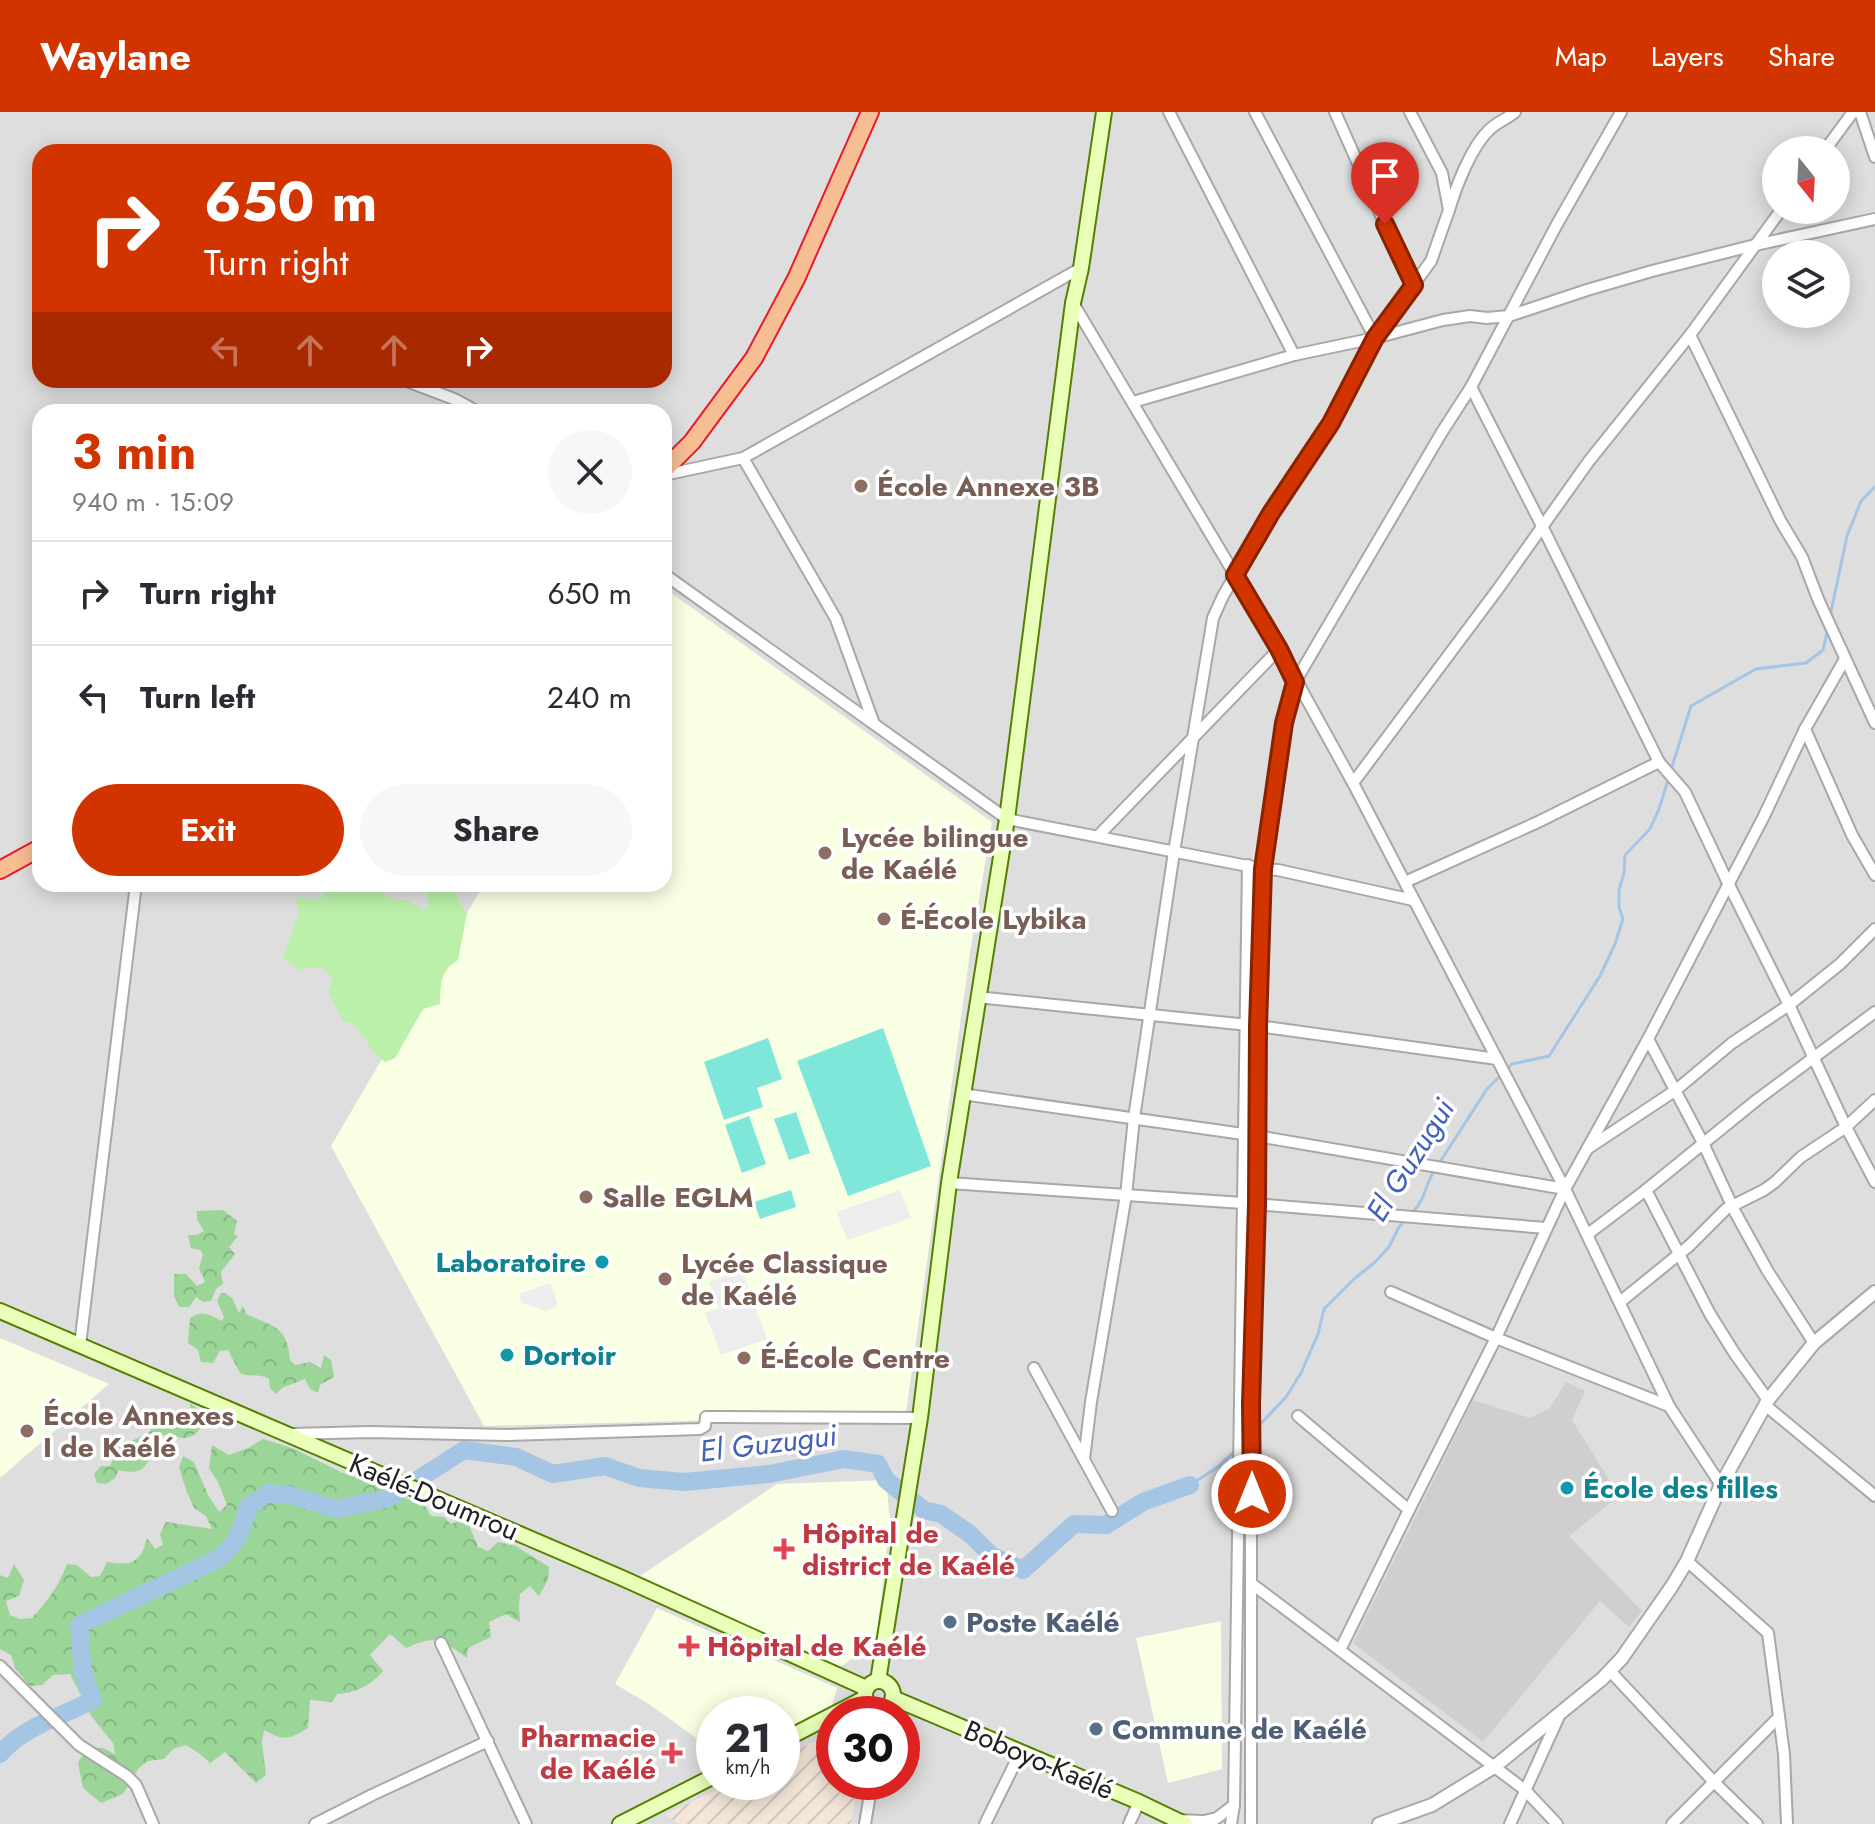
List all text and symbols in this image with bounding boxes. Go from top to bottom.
text: Waylane [40,29,191,84]
text: Map [1555,36,1607,77]
text: Layers [1651,36,1724,77]
text: Share [1768,36,1835,77]
north arrow [1762,136,1850,224]
map controls [1762,136,1850,328]
pin [1351,142,1419,224]
icon: arrive [1363,154,1407,198]
text: 650 m [204,161,377,242]
icon: right [72,176,176,280]
text: Turn right [204,236,349,288]
button: layers [1762,240,1850,328]
icon: left [204,328,248,372]
icon: ahead [288,328,332,372]
icon: ahead [372,328,416,372]
icon: right [456,328,500,372]
text: 3 min [72,418,196,487]
button: close [548,430,632,514]
place label: École Annexe 3B [877,466,1100,507]
marker: École Annexe 3B [852,477,870,495]
text: 940 m · 15:09 [72,483,234,521]
icon: right [72,571,116,615]
text: Turn right [140,572,276,615]
text: 650 m [547,572,632,615]
icon: left [72,675,116,719]
text: Turn left [140,676,255,719]
text: 240 m [547,676,632,719]
button: Exit [72,784,344,876]
button: Share [360,784,632,876]
place label: Lycée bilingue de Kaélé [841,817,1029,890]
marker: Lycée bilingue de Kaélé [816,844,834,862]
place label: É-École Lybika [900,899,1087,940]
marker: É-École Lybika [875,910,893,928]
water label: El Guzugui [1355,1090,1465,1230]
place label: Salle EGLM [602,1177,754,1218]
marker: Salle EGLM [577,1188,595,1206]
place label: Laboratoire [435,1242,586,1283]
place label: Lycée Classique de Kaélé [681,1243,888,1316]
marker: Laboratoire [593,1253,611,1271]
marker: Lycée Classique de Kaélé [656,1270,674,1288]
place label: Dortoir [523,1335,617,1376]
place label: É-École Centre [760,1338,950,1379]
marker: Dortoir [498,1346,516,1364]
marker: É-École Centre [735,1349,753,1367]
place label: École Annexes I de Kaélé [43,1395,234,1468]
water label: El Guzugui [697,1413,839,1473]
marker: École Annexes I de Kaélé [18,1422,36,1440]
street label: Kaélé-Doumrou [343,1443,525,1551]
position arrow [1210,1452,1294,1536]
place label: École des filles [1583,1468,1778,1509]
marker: École des filles [1558,1479,1576,1497]
place label: Hôpital de district de Kaélé [802,1513,1015,1586]
marker: Hôpital de district de Kaélé [773,1538,795,1560]
place label: Poste Kaélé [966,1602,1120,1643]
marker: Poste Kaélé [941,1613,959,1631]
place label: Hôpital de Kaélé [707,1626,927,1667]
marker: Hôpital de Kaélé [678,1635,700,1657]
speed limit sign: 30 [816,1696,920,1800]
text: 21 [725,1709,771,1767]
place label: Commune de Kaélé [1112,1709,1367,1750]
street label: Boboyo-Kaélé [958,1710,1120,1810]
place label: Pharmacie de Kaélé [520,1717,656,1790]
marker: Commune de Kaélé [1087,1720,1105,1738]
marker: Pharmacie de Kaélé [663,1744,681,1762]
text: km/h [725,1753,771,1782]

